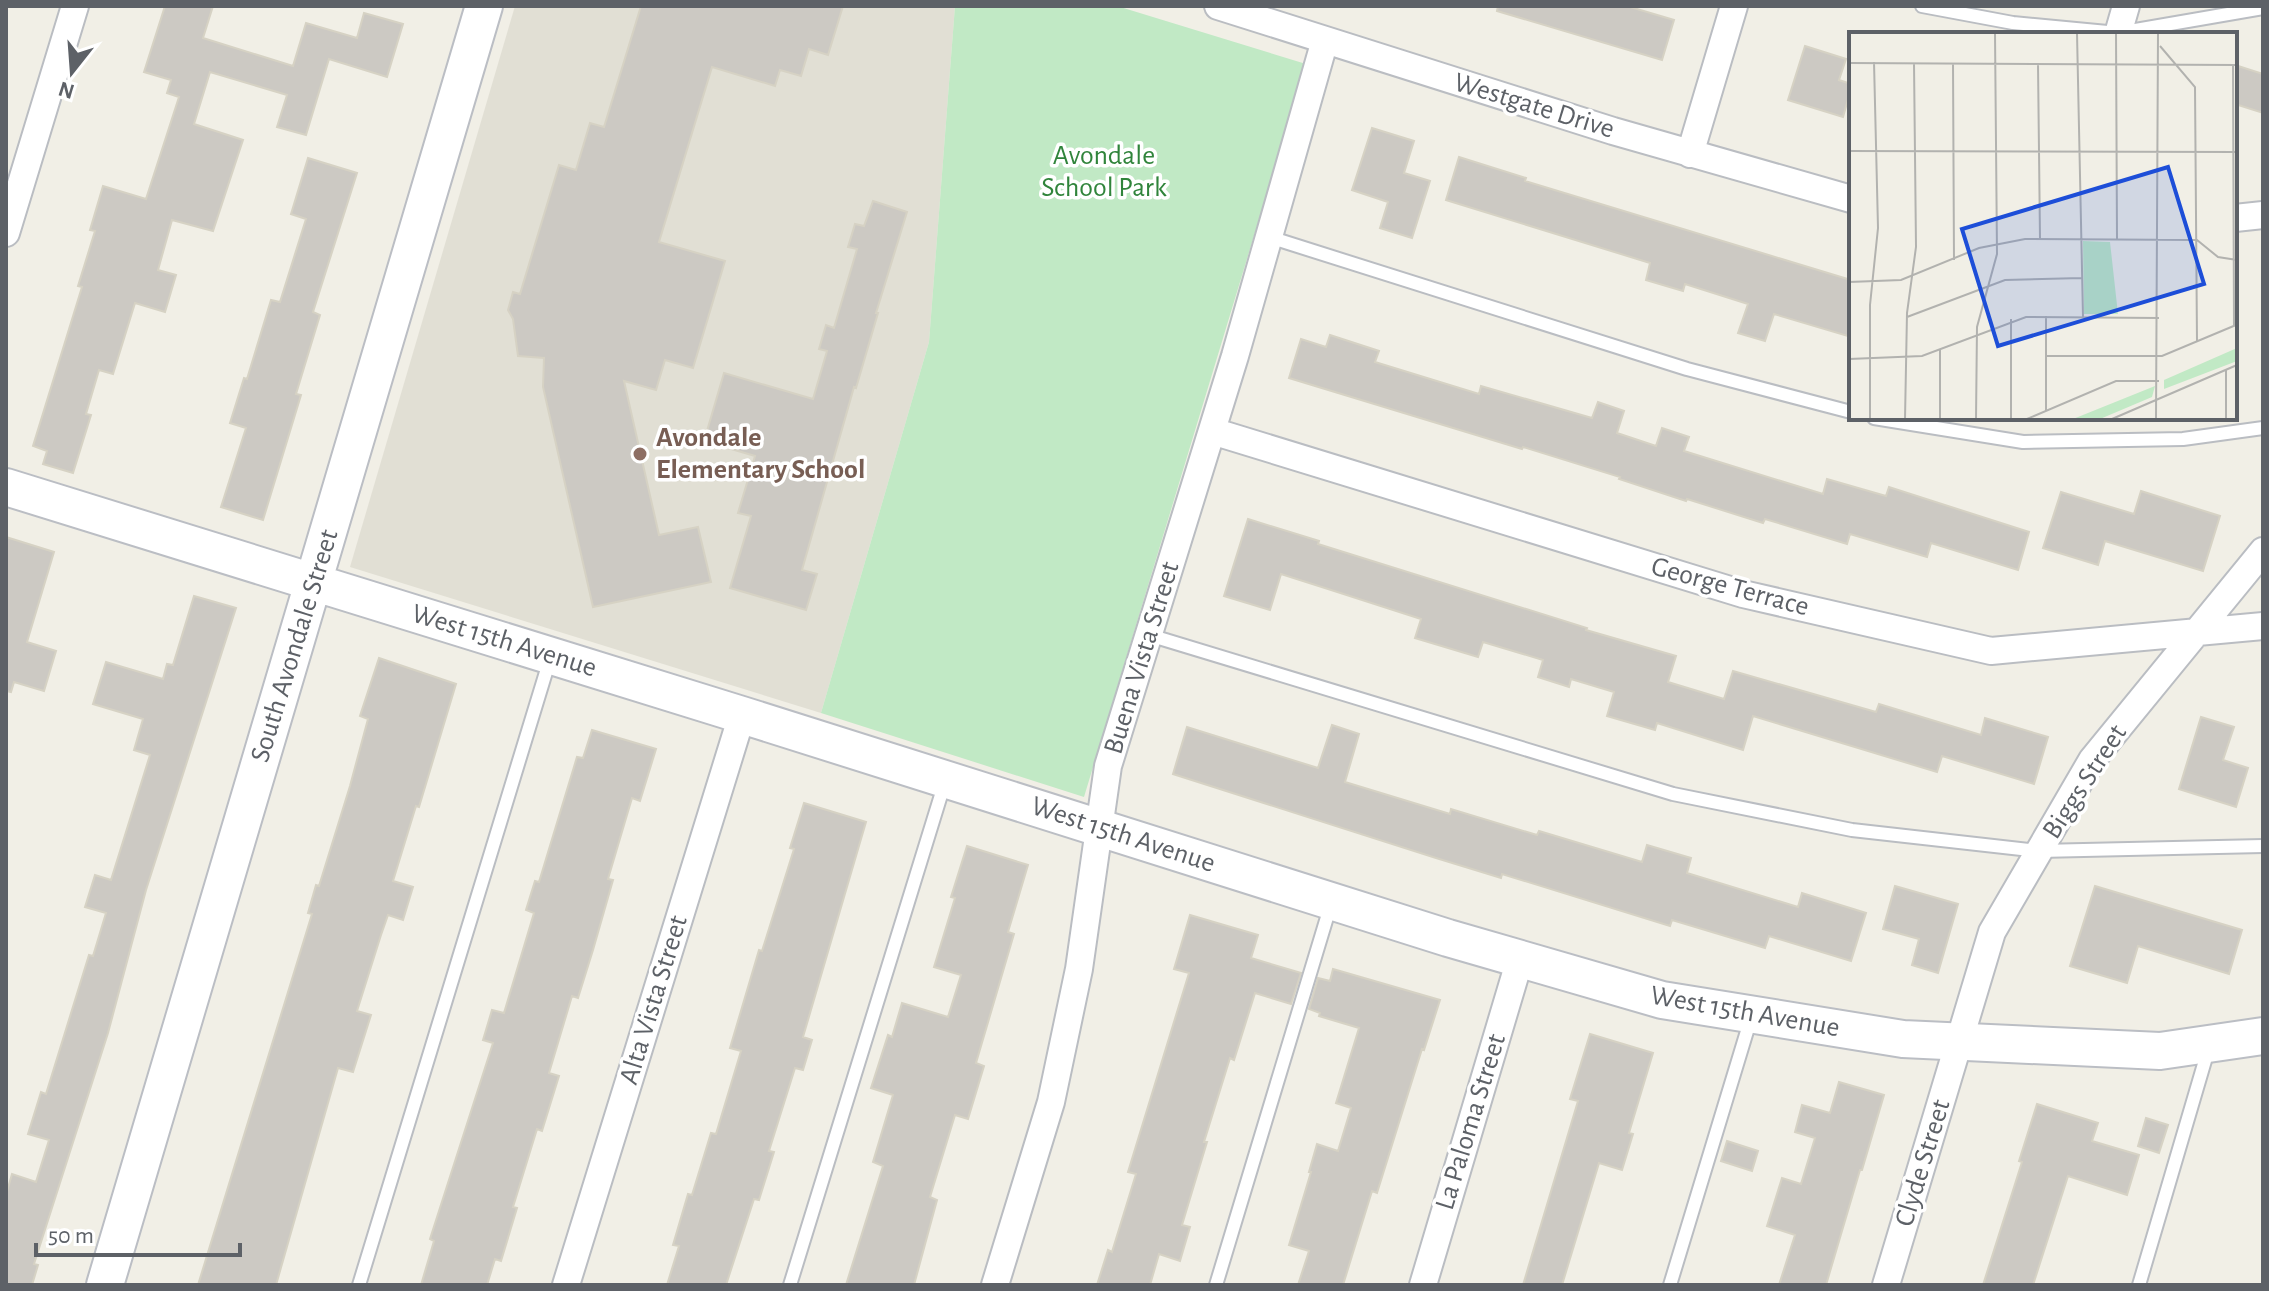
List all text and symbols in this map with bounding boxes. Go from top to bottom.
north arrow [32,32,112,112]
inset map [1849,32,2237,420]
street label: Westgate Drive [1451,68,1617,144]
text: N [56,77,77,103]
park label: Avondale School Park [1041,142,1167,202]
place label: Avondale Elementary School [656,424,865,484]
marker: Avondale Elementary School [631,445,649,463]
street label: South Avondale Street [246,526,344,766]
street label: George Terrace [1648,553,1812,621]
street label: Buena Vista Street [1099,558,1185,757]
street label: West 15th Avenue [408,600,600,682]
street label: Biggs Street [2038,720,2132,844]
street label: West 15th Avenue [1028,792,1218,878]
street label: Alta Vista Street [615,912,693,1088]
street label: West 15th Avenue [1648,982,1842,1042]
street label: La Paloma Street [1431,1031,1511,1213]
street label: Clyde Street [1890,1096,1956,1230]
scale bar [36,1207,240,1257]
text: 50 m [48,1224,94,1248]

